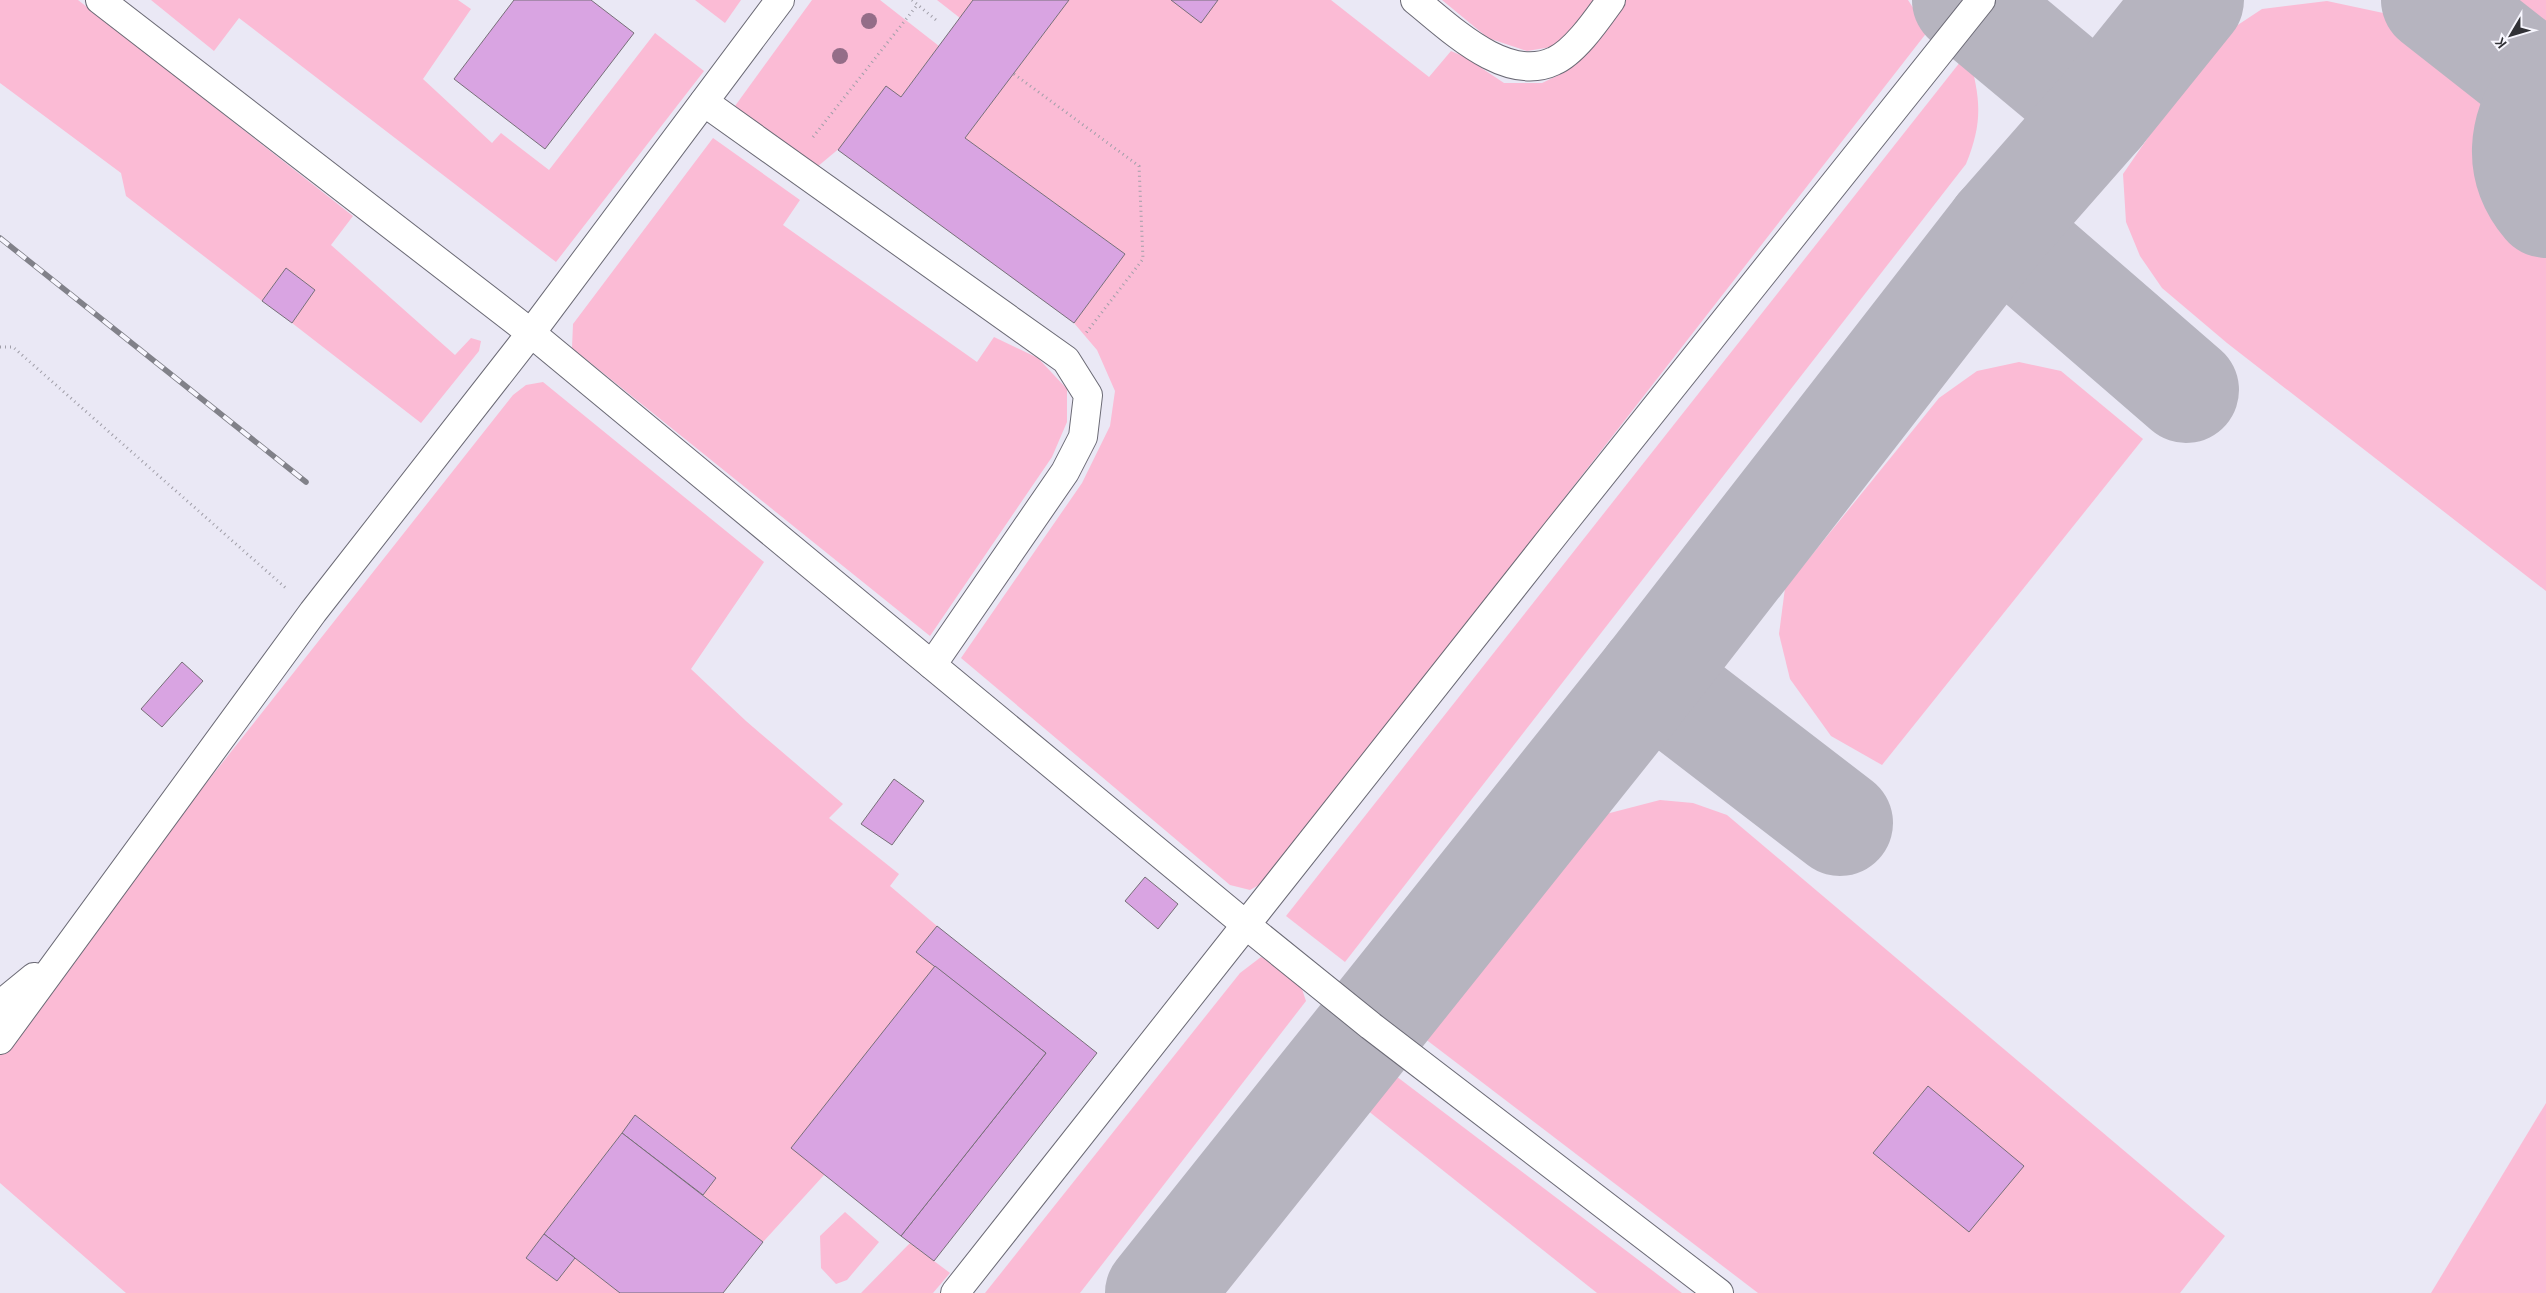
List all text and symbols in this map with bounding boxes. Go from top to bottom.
north arrow [2486,10,2536,60]
text: K [2491,34,2511,52]

